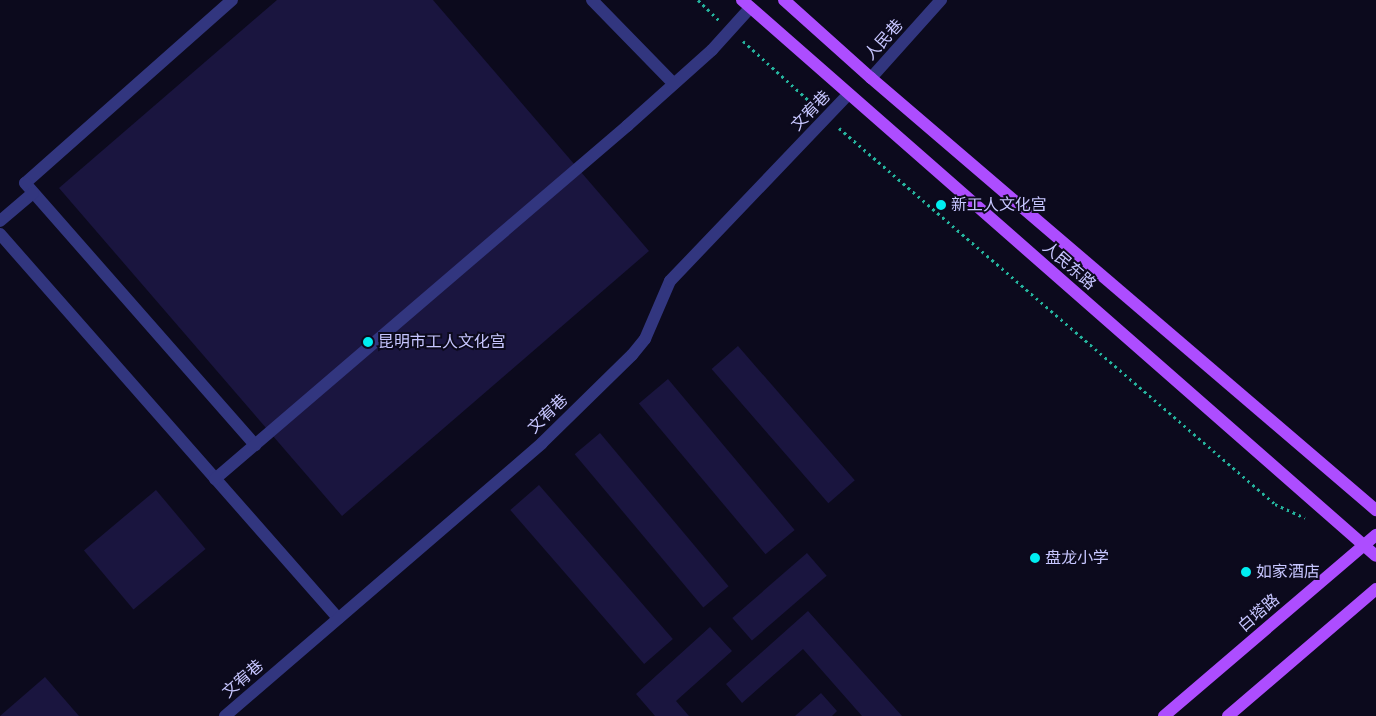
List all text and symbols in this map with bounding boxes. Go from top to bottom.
street label: 人民巷 [861,16,907,64]
street label: 文宥巷 [787,87,835,135]
place label: 新工人文化宫 [951,195,1047,215]
marker: 新工人文化宫 [935,199,947,211]
street label: 人民东路 [1039,238,1099,294]
place label: 昆明市工人文化宫 [378,332,506,352]
marker: 昆明市工人文化宫 [362,336,374,348]
street label: 文宥巷 [524,390,572,438]
place label: 盘龙小学 [1045,548,1109,568]
marker: 盘龙小学 [1029,552,1041,564]
place label: 如家酒店 [1256,562,1320,582]
marker: 如家酒店 [1240,566,1252,578]
street label: 白塔路 [1235,590,1283,636]
street label: 文宥巷 [219,656,267,702]

